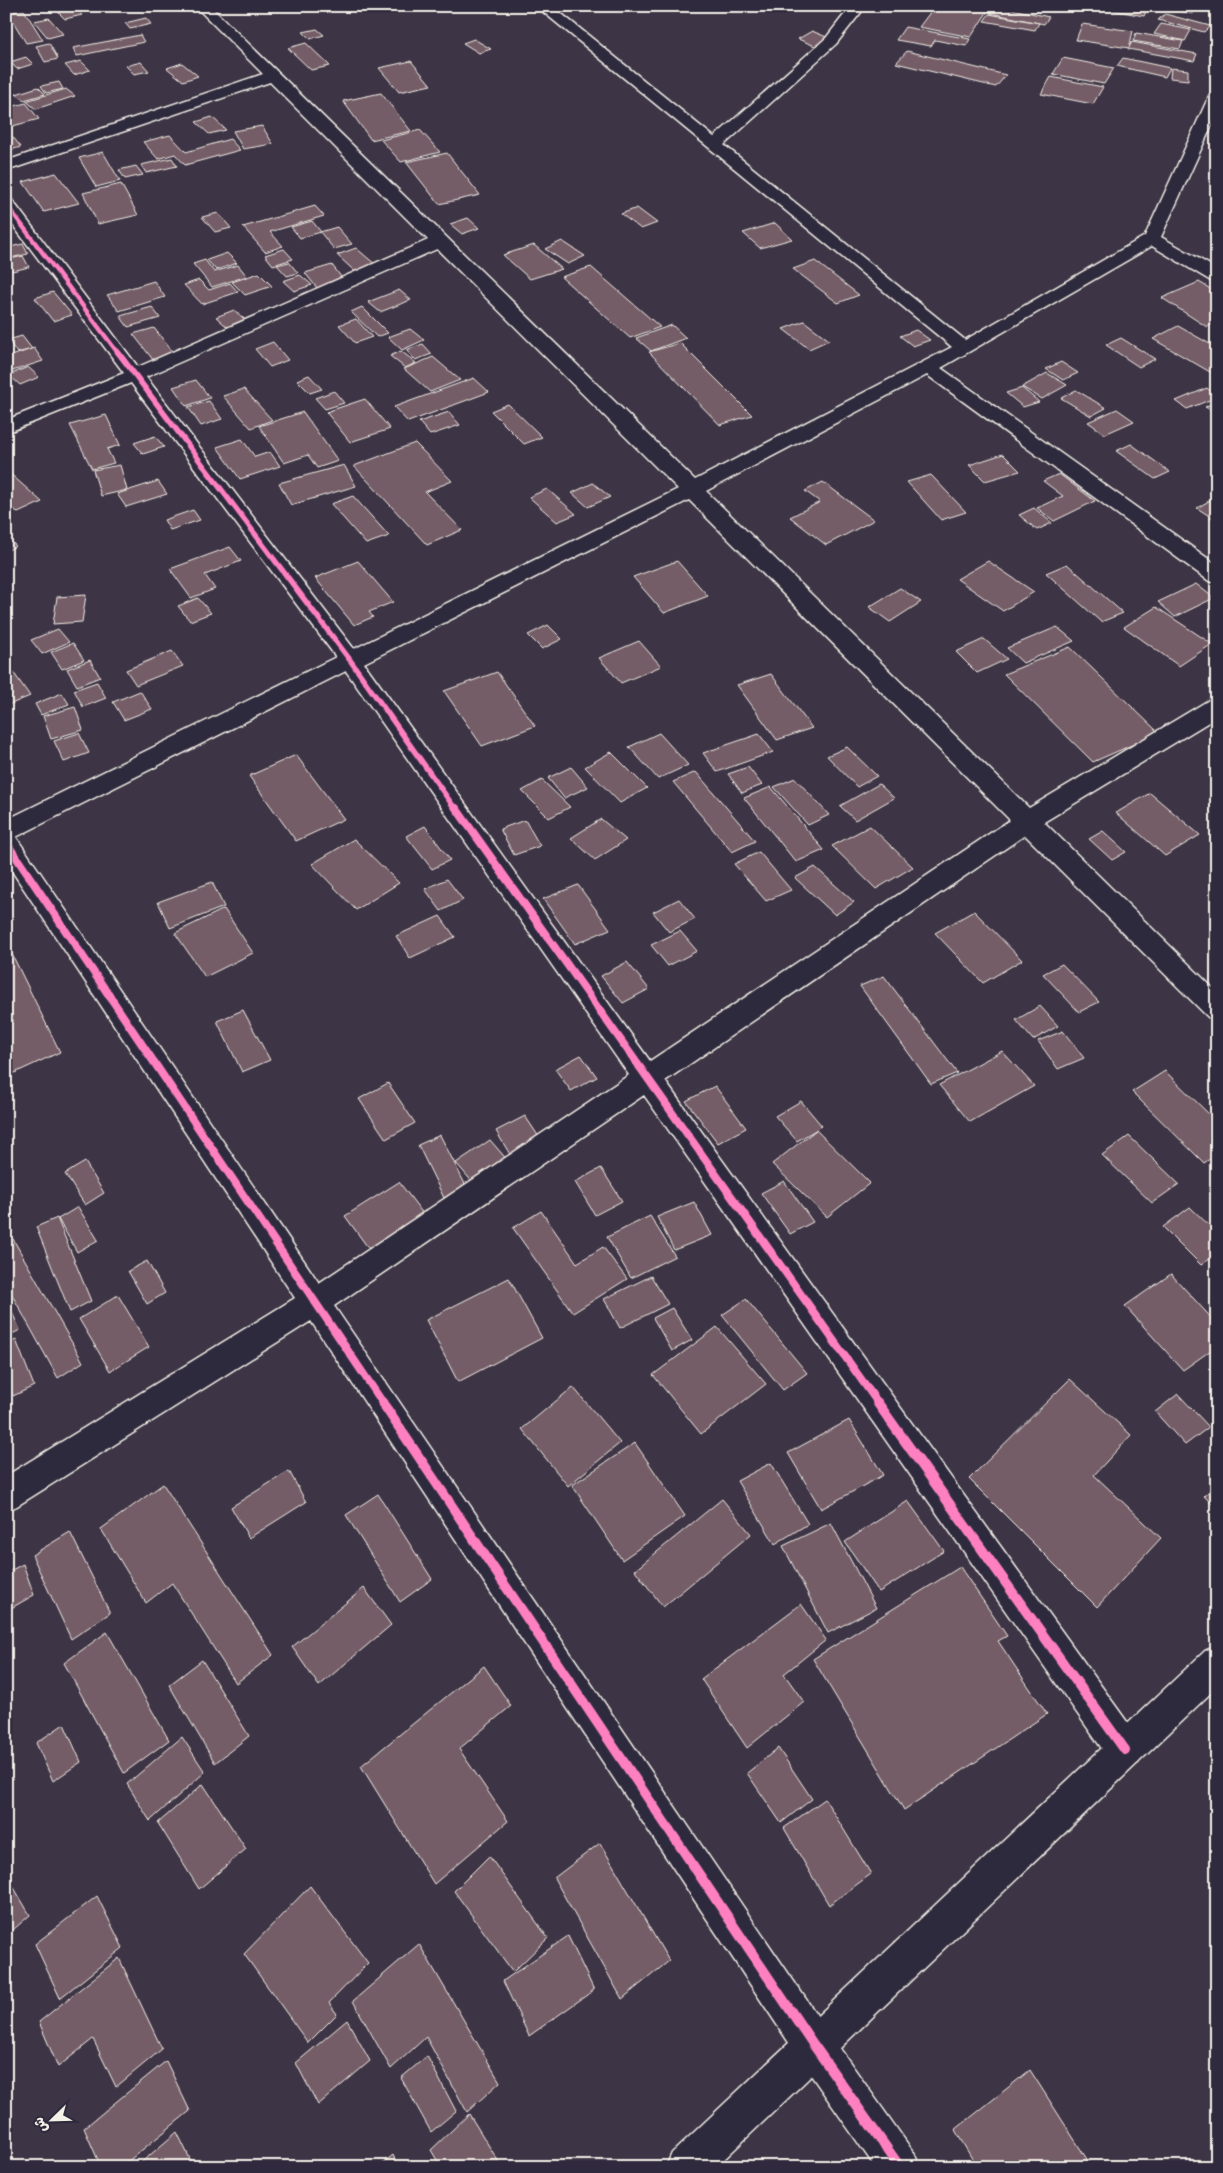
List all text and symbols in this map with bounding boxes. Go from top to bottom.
north arrow [28,2096,78,2146]
text: ش [27,2114,52,2136]

